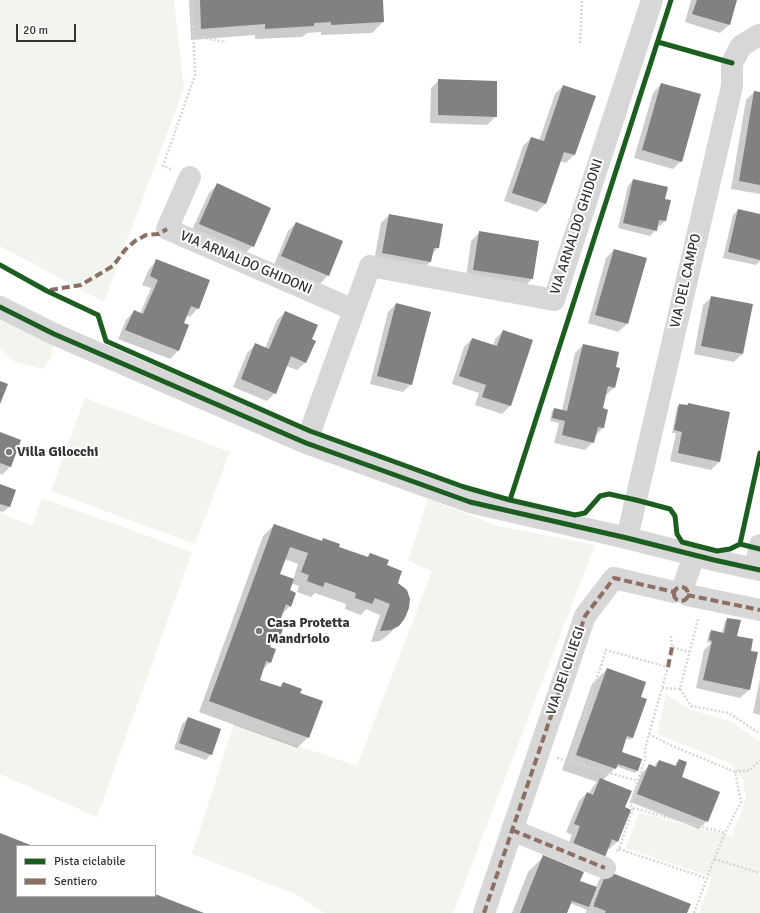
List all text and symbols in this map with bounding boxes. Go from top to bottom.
scale bar [18,16,78,42]
text: 20 m [23,23,48,38]
street label: VIA ARNALDO GHIDONI [547,157,607,297]
street label: VIA ARNALDO GHIDONI [177,228,315,298]
street label: VIA DEL CAMPO [667,232,705,330]
place label: Villa Gilocchi [17,444,98,460]
marker: Villa Gilocchi [4,447,14,457]
place label: Casa Protetta Mandriolo [267,615,350,648]
street label: VIA DEI CILIEGI [543,624,589,718]
marker: Casa Protetta Mandriolo [254,626,264,636]
legend [16,845,156,897]
text: Pista ciclabile [54,854,126,869]
text: Sentiero [54,874,97,889]

